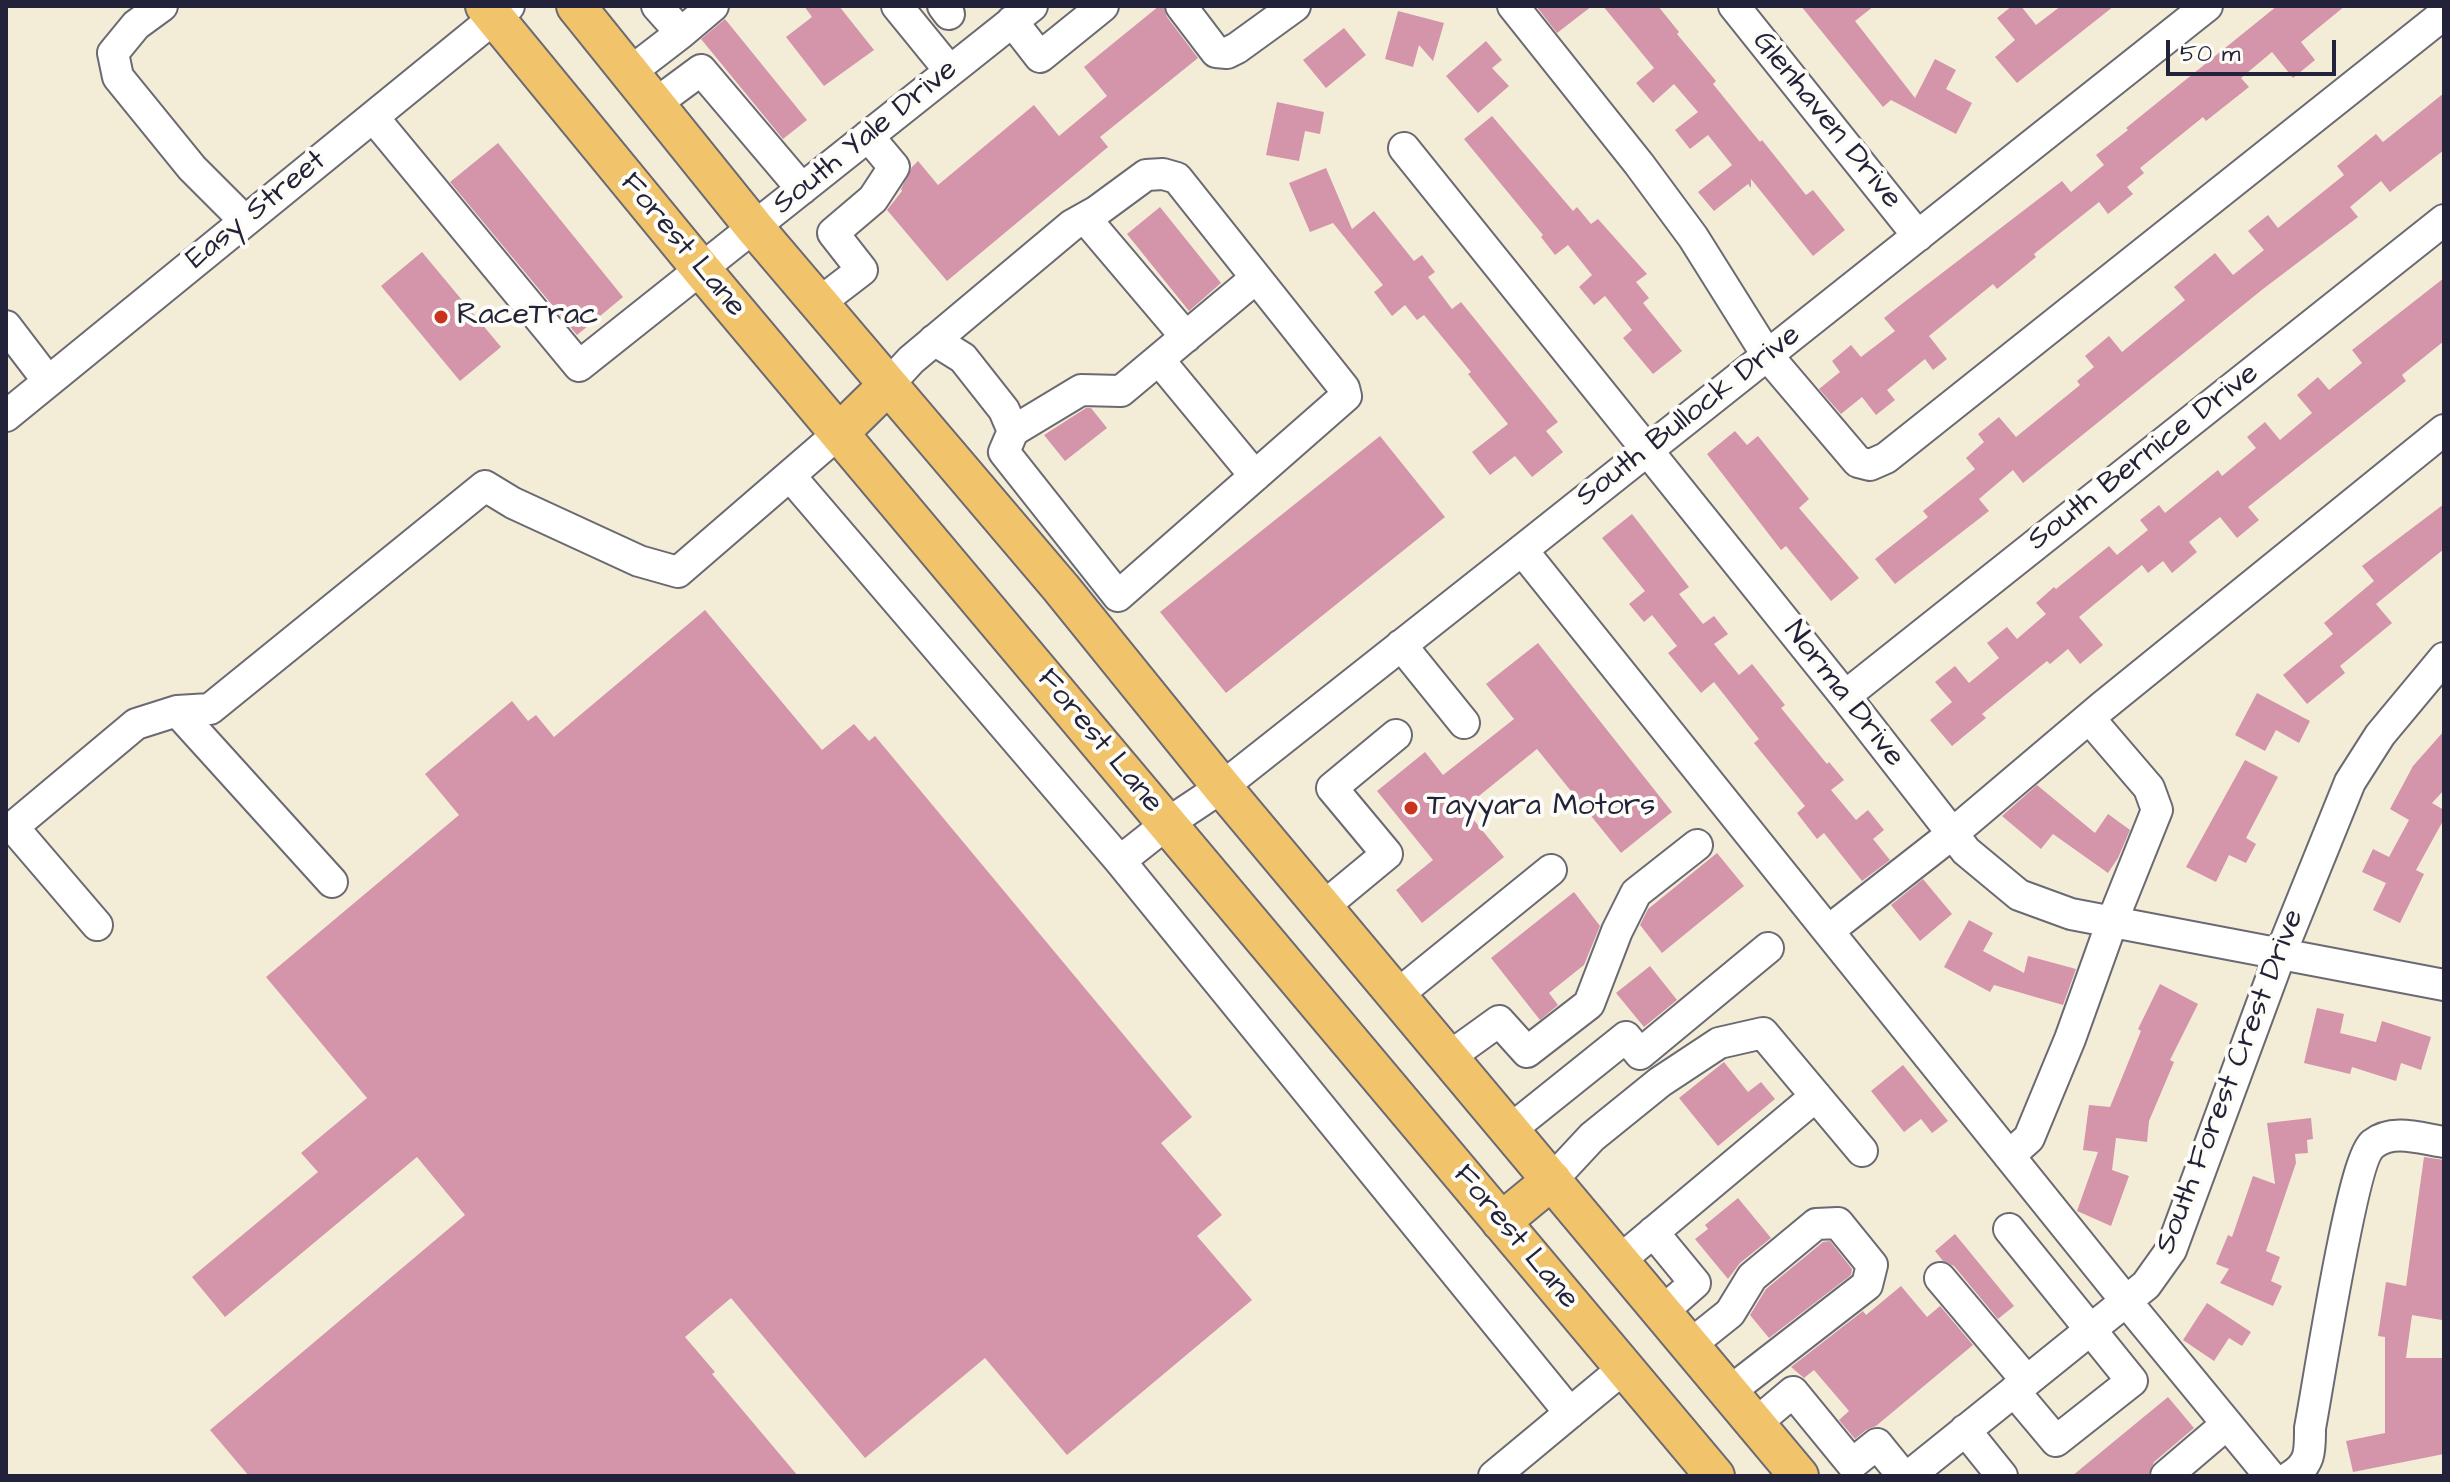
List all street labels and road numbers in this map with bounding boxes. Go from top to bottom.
street label: Glenhaven Drive [1743,25,1909,217]
street label: South Yale Drive [766,53,966,223]
street label: Easy Street [180,144,334,278]
street label: Forest Lane [611,167,753,325]
street label: South Bullock Drive [1570,318,1808,516]
street label: South Bernice Drive [2021,357,2267,559]
street label: Norma Drive [1775,615,1911,775]
street label: Forest Lane [1028,663,1170,821]
street label: South Forest Crest Drive [2149,905,2313,1259]
street label: Forest Lane [1444,1159,1586,1317]

